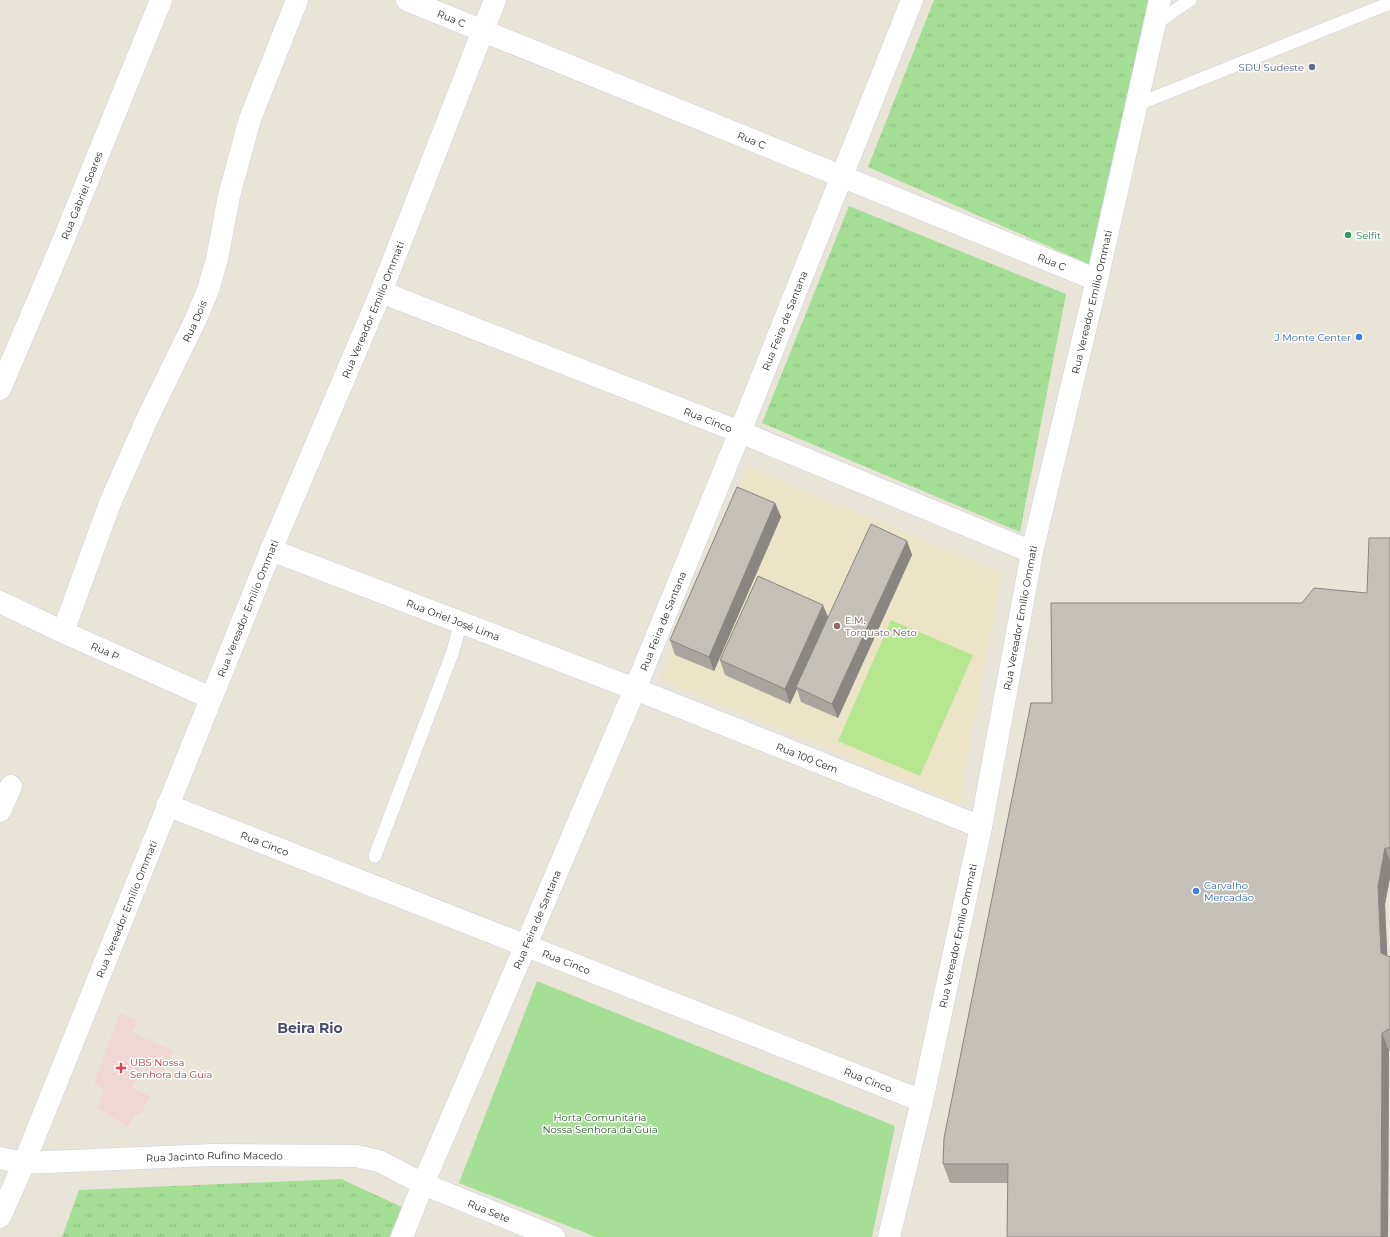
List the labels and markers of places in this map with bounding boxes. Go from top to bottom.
place label: SDU Sudeste [1239,61,1304,74]
marker: SDU Sudeste [1307,62,1317,72]
place label: Selfit [1356,229,1381,242]
marker: Selfit [1343,230,1353,240]
place label: J Monte Center [1274,331,1351,344]
marker: J Monte Center [1354,332,1364,342]
place label: E.M. Torquato Neto [845,614,917,639]
marker: E.M. Torquato Neto [832,621,842,631]
place label: Carvalho Mercadão [1204,879,1254,904]
marker: Carvalho Mercadão [1191,886,1201,896]
place label: UBS Nossa Senhora da Guia [130,1056,212,1081]
marker: UBS Nossa Senhora da Guia [115,1062,127,1074]

